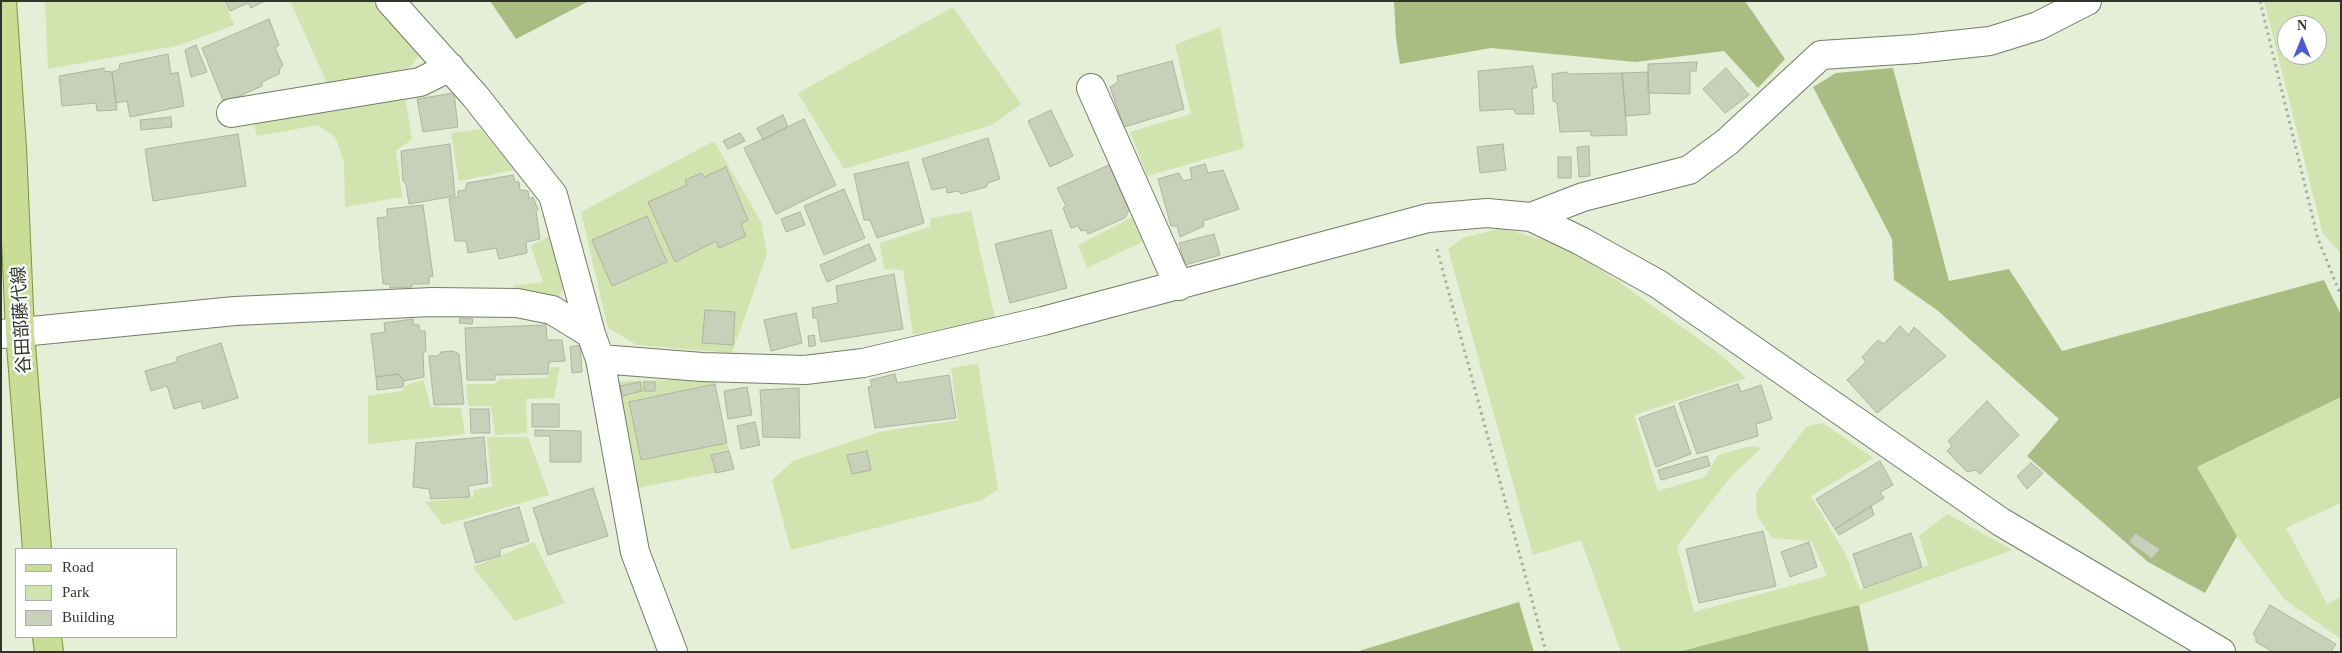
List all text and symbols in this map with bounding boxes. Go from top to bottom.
north arrow [2277,15,2327,65]
text: N [2297,18,2307,33]
street label: 谷田部藤代線 [6,266,34,374]
legend [15,548,178,638]
text: Road [62,559,94,575]
text: Park [62,584,90,600]
text: Building [62,609,115,625]

